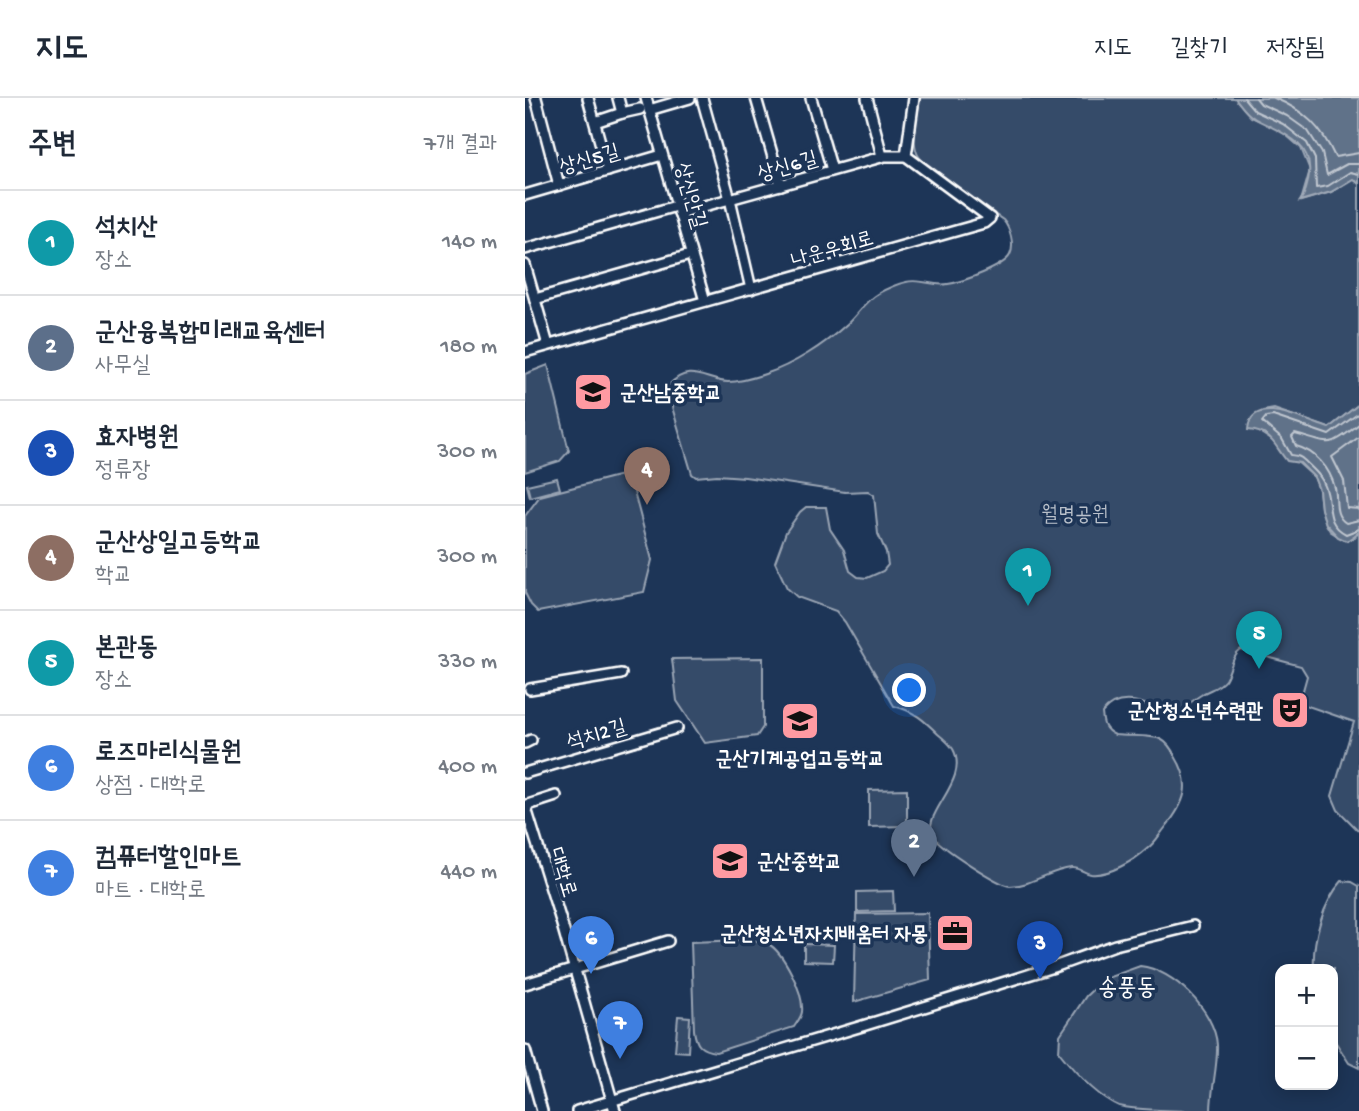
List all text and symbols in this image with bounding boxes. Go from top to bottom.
text: 지도 [35,32,88,70]
text: 지도 [1094,35,1132,64]
text: 길찾기 [1170,35,1228,64]
text: 저장됨 [1266,35,1324,64]
text: 주변 [28,129,76,164]
text: 7개 결과 [424,132,497,159]
street label: 상신5길 [557,141,623,182]
street label: 상신6길 [755,148,821,189]
street label: 상신안길 [667,160,710,232]
text: 석치산 [95,214,158,245]
street label: 나운우회로 [789,228,877,275]
text: 1 [46,229,56,256]
text: 140 m [442,229,497,256]
text: 장소 [95,248,132,275]
text: 군산융복합미래교육센터 [95,319,325,350]
text: 2 [45,334,57,361]
text: 180 m [440,334,497,361]
text: 사무실 [95,353,151,380]
school or university icon: 군산남중학교 [572,371,614,413]
place label: 군산남중학교 [620,383,721,408]
text: 효자병원 [95,424,179,455]
text: 3 [45,439,57,466]
text: 300 m [437,439,497,466]
pin: 4 [624,447,670,505]
text: 정류장 [95,458,151,485]
park label: 월명공원 [1041,503,1109,529]
text: 군산상일고등학교 [95,529,262,560]
text: 4 [46,544,56,571]
text: 300 m [437,544,497,571]
pin: 1 [1005,548,1051,606]
text: 학교 [95,563,132,590]
pin: 5 [1236,611,1282,669]
text: 본관동 [95,634,158,665]
text: 5 [45,649,57,676]
text: 330 m [438,649,497,676]
text: 장소 [95,668,132,695]
your location [892,673,926,707]
theatre icon: 군산청소년수련관 [1269,689,1311,731]
school or university icon: 군산기계공업고등학교 [779,700,821,742]
place label: 군산청소년수련관 [1128,701,1263,726]
street label: 석치2길 [564,716,630,757]
text: 로즈마리식물원 [95,739,241,770]
place label: 군산기계공업고등학교 [716,749,884,774]
text: 6 [45,754,57,781]
text: 400 m [438,754,497,781]
text: 상점 · 대학로 [95,773,206,800]
pin: 2 [891,819,937,877]
school or university icon: 군산중학교 [709,840,751,882]
text: 컴퓨터할인마트 [95,844,241,875]
street label: 대학로 [541,845,580,901]
place label: 군산중학교 [757,852,842,877]
text: 7 [45,859,57,886]
text: 440 m [440,859,497,886]
text: 마트 · 대학로 [95,878,206,905]
office icon: 군산청소년자치배움터 자몽 [934,912,976,954]
pin: 6 [568,916,614,974]
pin: 3 [1017,921,1063,979]
place label: 군산청소년자치배움터 자몽 [720,924,928,949]
map controls [1275,964,1338,1090]
button: + [1275,964,1338,1027]
district label: 송풍동 [1098,975,1156,1004]
pin: 7 [597,1001,643,1059]
button: − [1275,1027,1338,1090]

